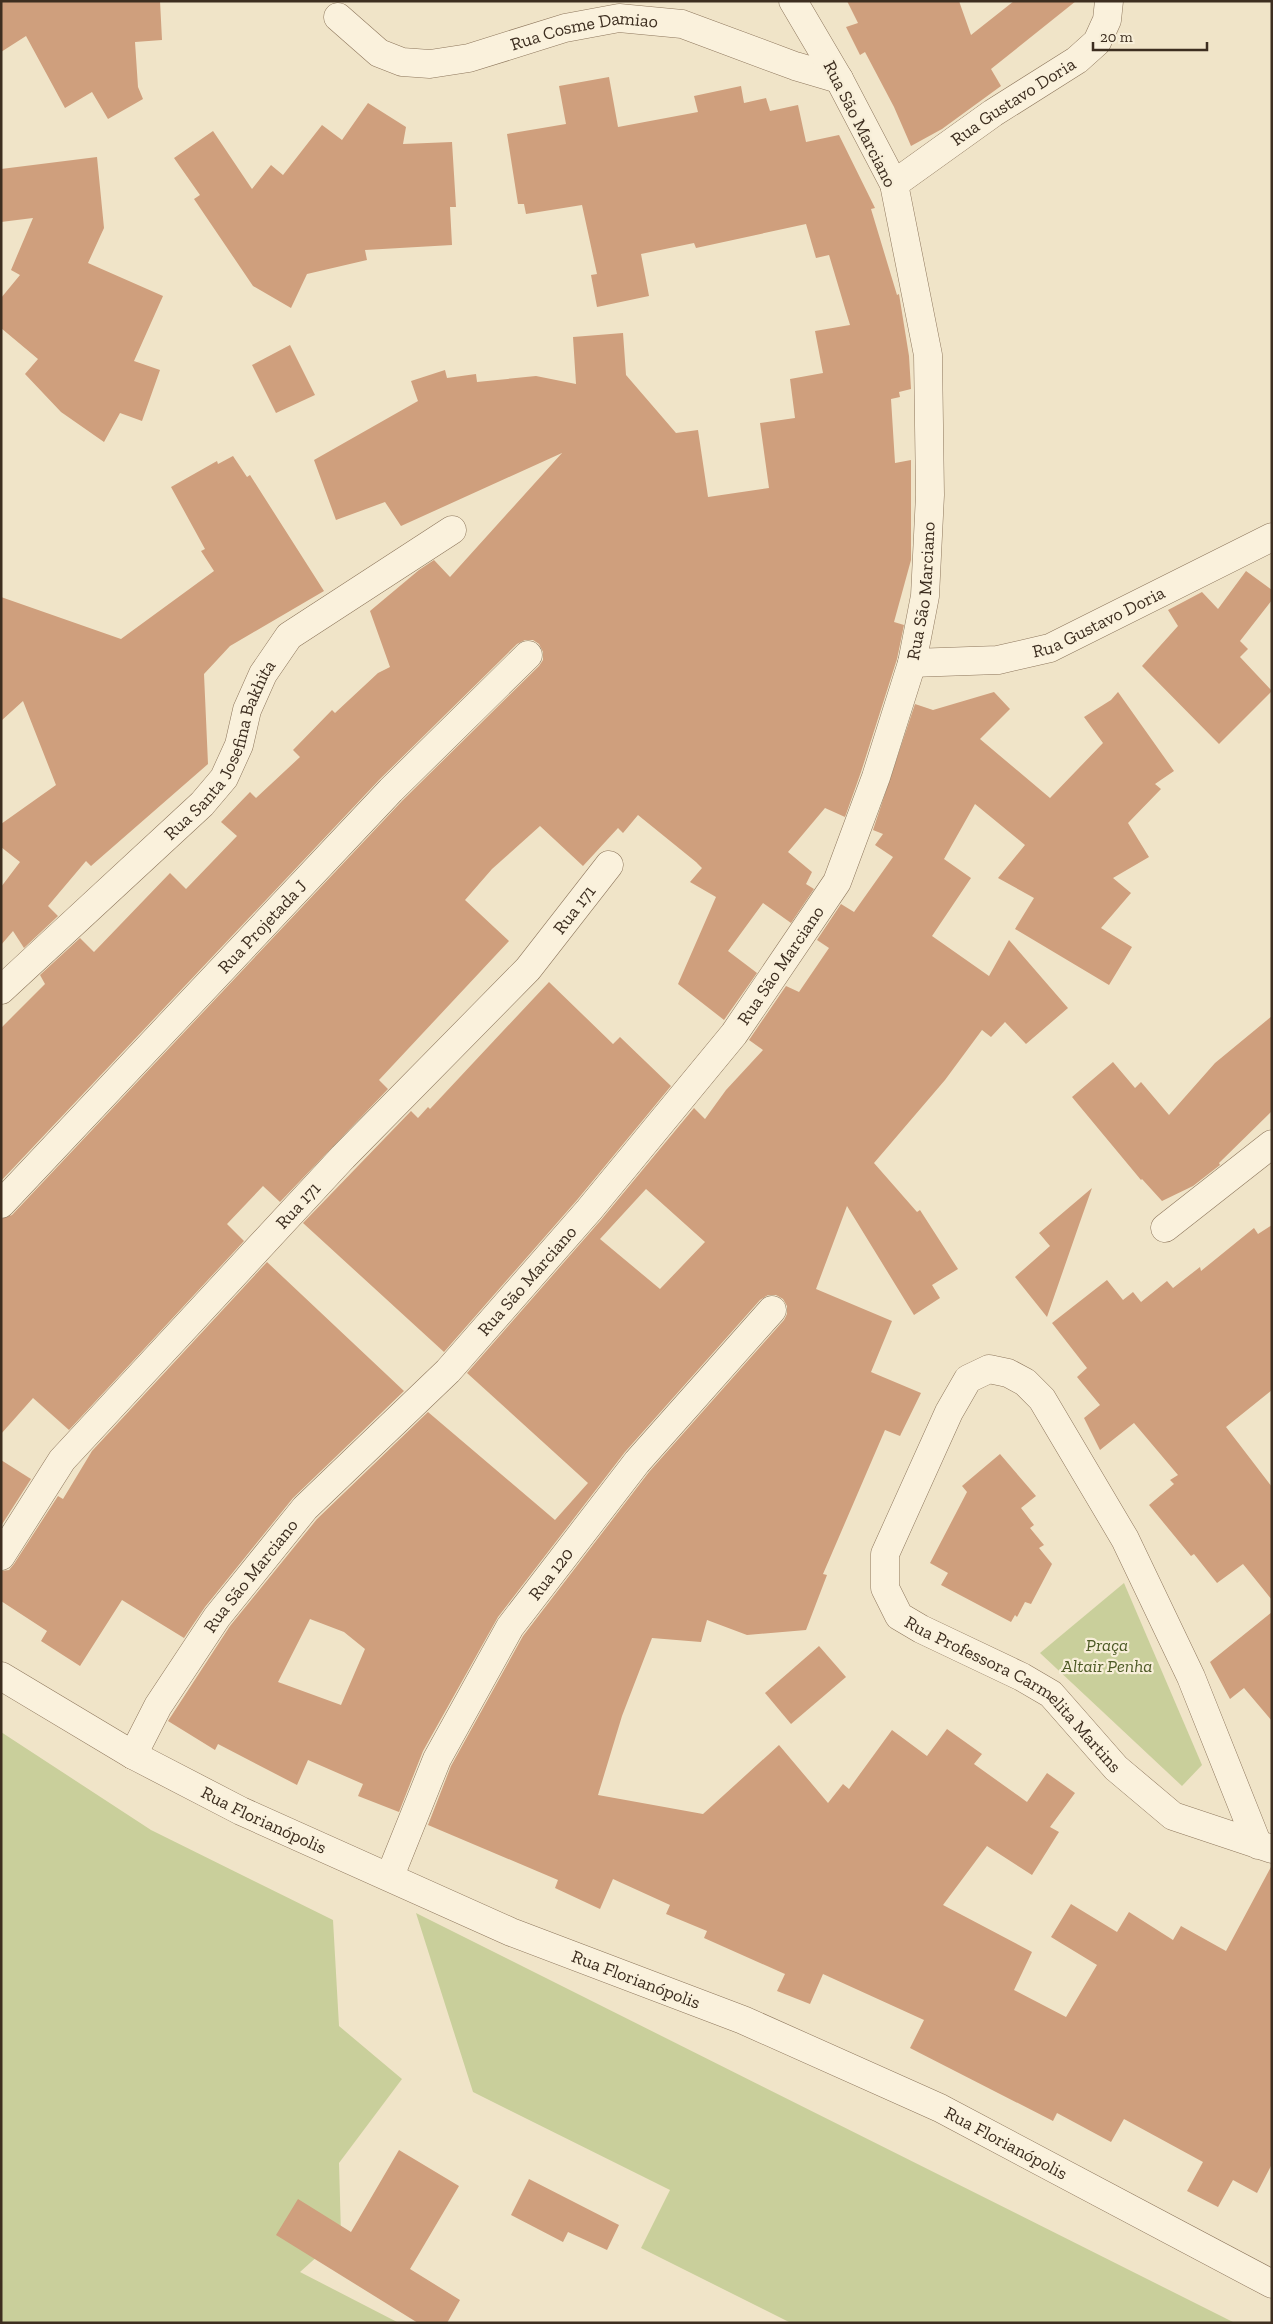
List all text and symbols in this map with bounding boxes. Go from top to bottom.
street label: Rua Cosme Damiao [508,7,659,55]
scale bar [1093,20,1207,52]
text: 20 m [1100,28,1133,46]
street label: Rua Gustavo Doria [947,53,1080,151]
street label: Rua São Marciano [819,57,901,191]
street label: Rua São Marciano [902,521,940,662]
street label: Rua Gustavo Doria [1030,581,1169,663]
street label: Rua Santa Josefina Bakhita [159,656,280,845]
street label: Rua Projetada J [213,875,311,978]
street label: Rua 171 [548,881,600,939]
street label: Rua São Marciano [732,901,829,1029]
street label: Rua 171 [271,1177,325,1233]
street label: Rua São Marciano [473,1221,581,1340]
street label: Rua São Marciano [199,1515,303,1637]
street label: Rua 120 [524,1543,578,1605]
street label: Rua Professora Carmelita Martins [901,1611,1126,1777]
park label: Praça Altair Penha [1061,1634,1152,1677]
street label: Rua Florianópolis [197,1781,330,1859]
street label: Rua Florianópolis [569,1945,703,2014]
street label: Rua Florianópolis [941,2101,1071,2185]

